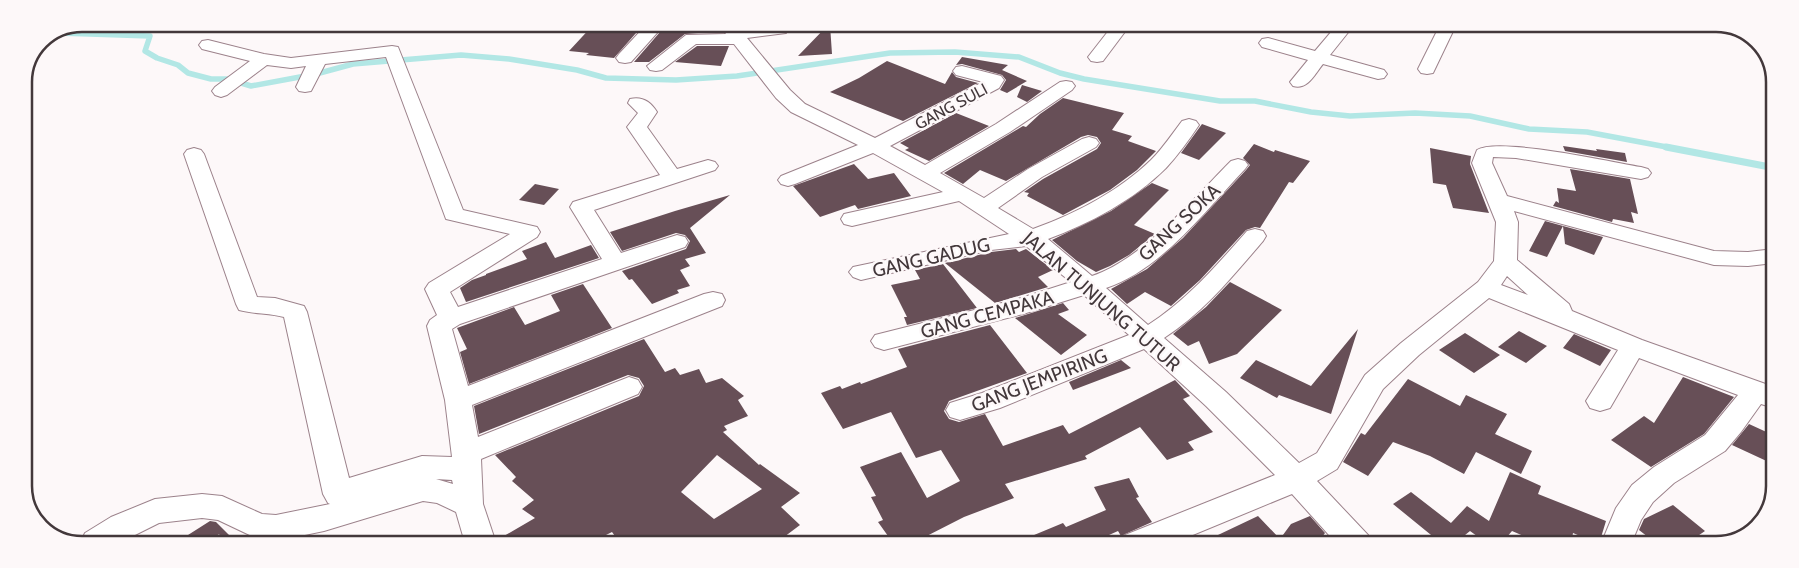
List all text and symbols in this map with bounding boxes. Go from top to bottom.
street label: GANG SULI [912,79,991,133]
street label: GANG SOKA [1134,179,1225,266]
street label: JALAN TUNJUNG TUTUR [1018,226,1185,376]
street label: GANG GADUG [870,233,992,282]
street label: GANG CEMPAKA [918,286,1056,343]
street label: GANG JEMPIRING [968,344,1110,417]

